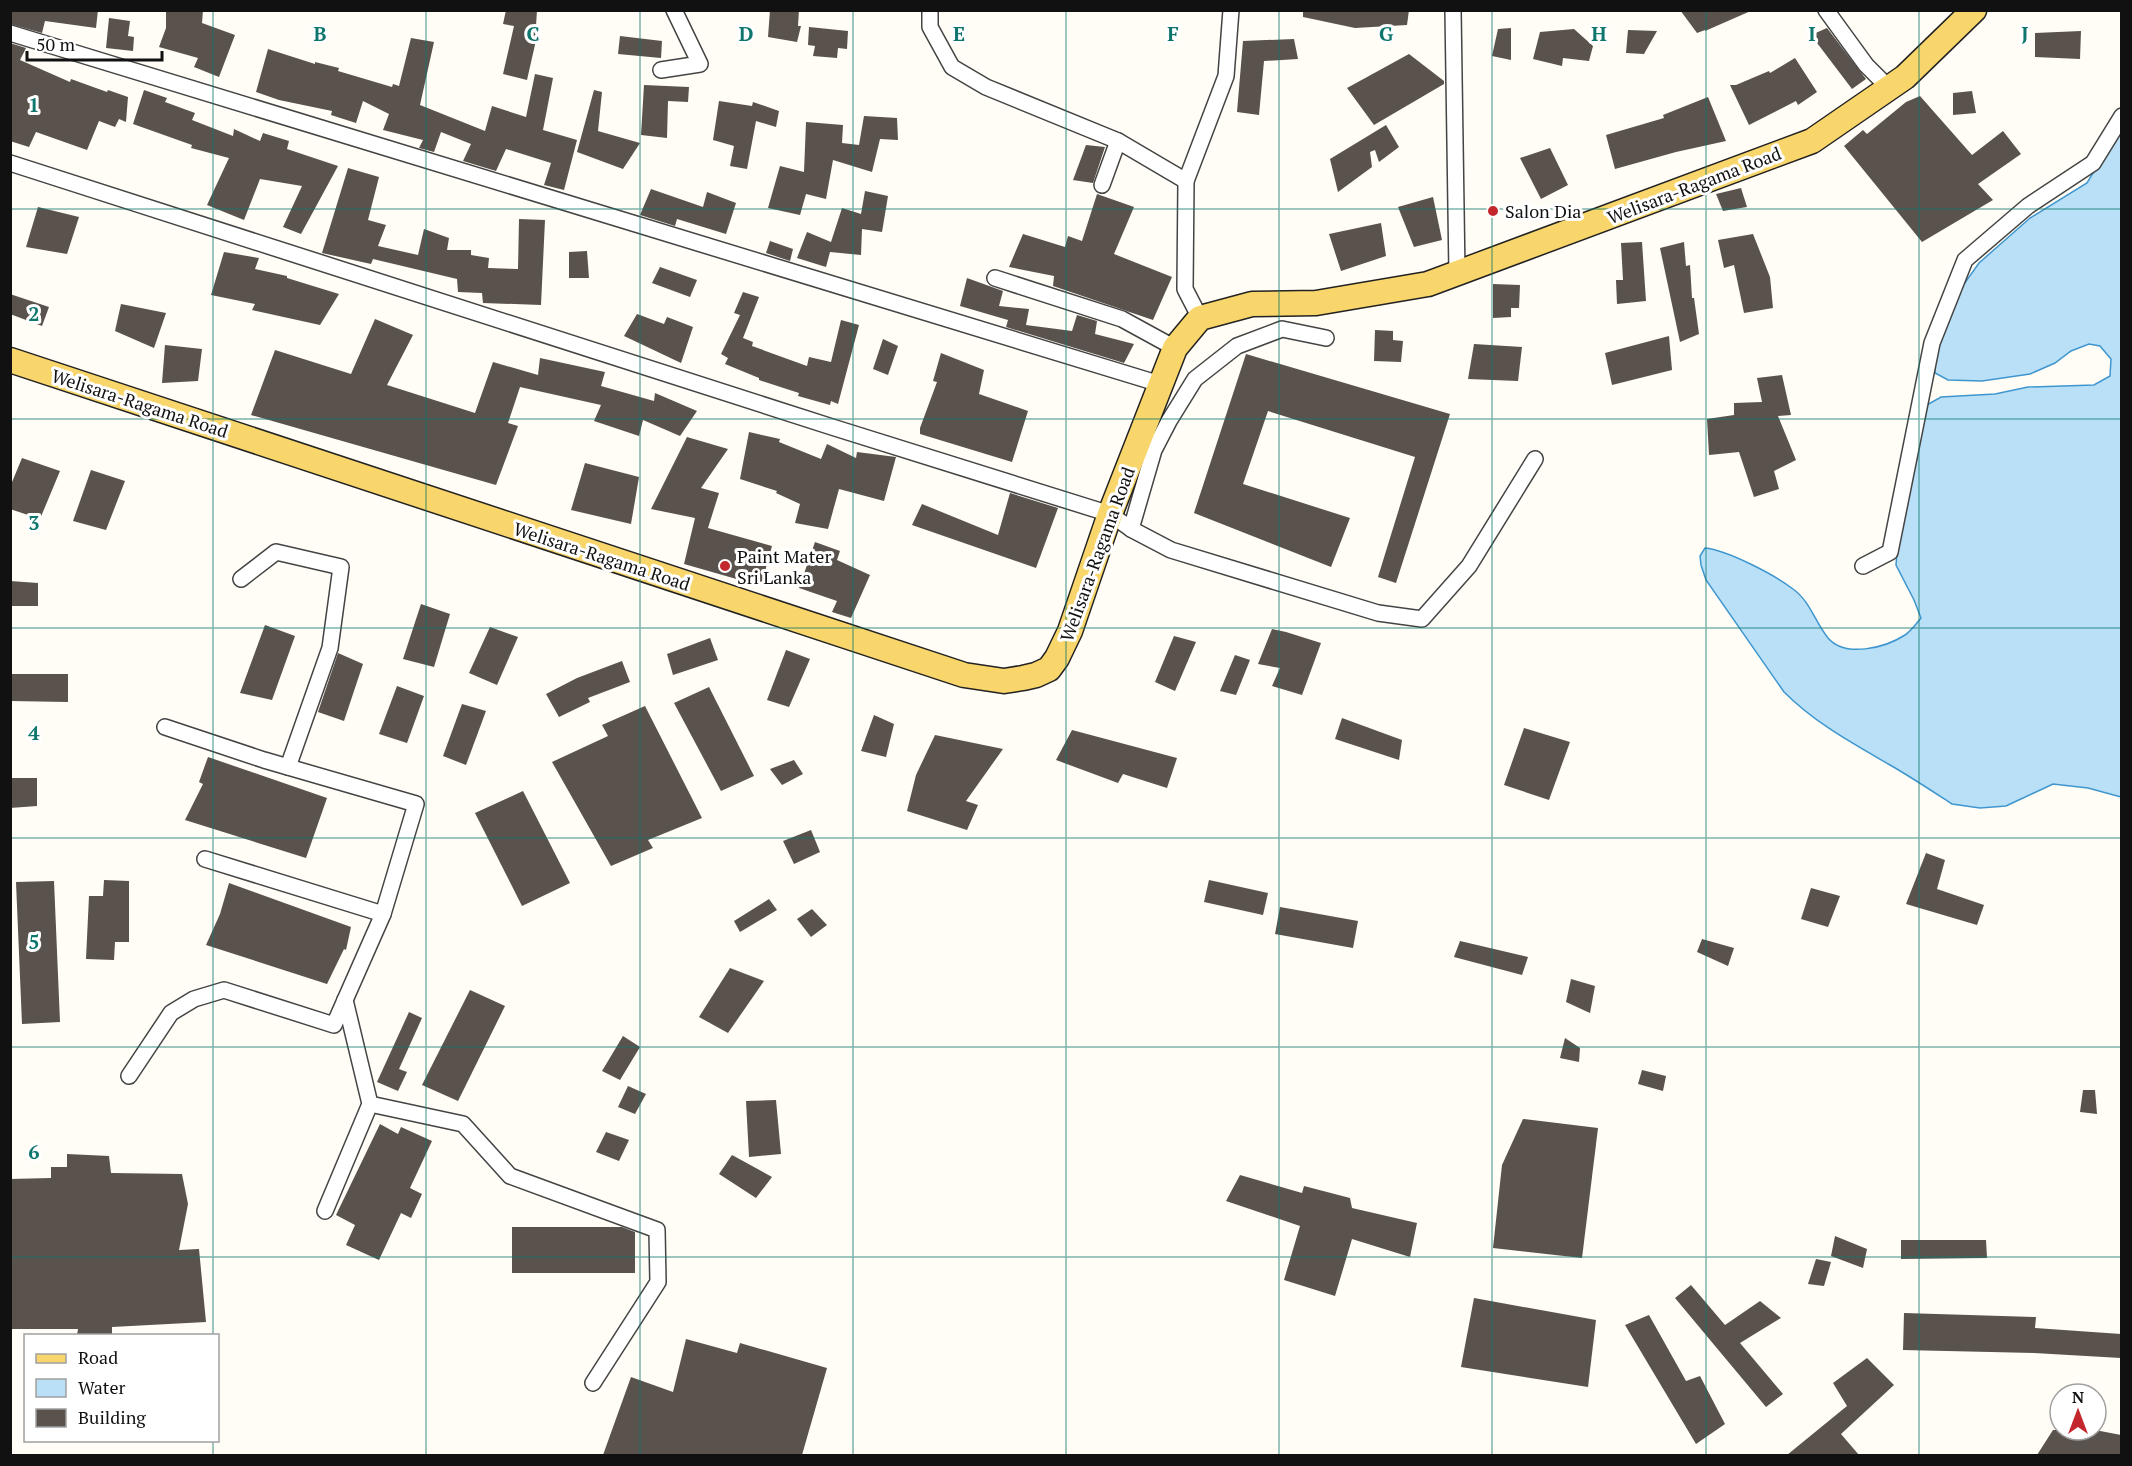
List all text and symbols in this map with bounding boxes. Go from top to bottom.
text: B [314,20,327,47]
text: C [526,20,540,47]
text: D [739,20,753,47]
text: E [953,20,965,47]
text: F [1167,20,1179,47]
text: G [1379,20,1393,47]
text: H [1591,20,1607,47]
text: I [1808,20,1816,47]
text: J [2021,20,2029,47]
scale bar [27,24,162,62]
text: 50 m [36,32,76,56]
text: 1 [28,91,40,118]
street label: Welisara-Ragama Road [1604,141,1784,229]
place label: Salon Dia [1505,199,1581,223]
marker: Salon Dia [1486,204,1500,218]
text: 2 [28,300,40,327]
street label: Welisara-Ragama Road [49,363,231,443]
street label: Welisara-Ragama Road [1054,463,1140,645]
text: 3 [28,509,40,536]
street label: Welisara-Ragama Road [511,516,693,596]
place label: Paint Mater Sri Lanka [737,544,831,589]
marker: Paint Mater Sri Lanka [718,559,732,573]
text: 4 [28,719,40,746]
text: 5 [28,928,40,955]
text: 6 [28,1138,40,1165]
legend [24,1334,219,1442]
text: Road [78,1345,118,1369]
text: Water [78,1375,125,1399]
north arrow [2048,1382,2108,1442]
text: N [2072,1386,2084,1408]
text: Building [78,1405,146,1429]

